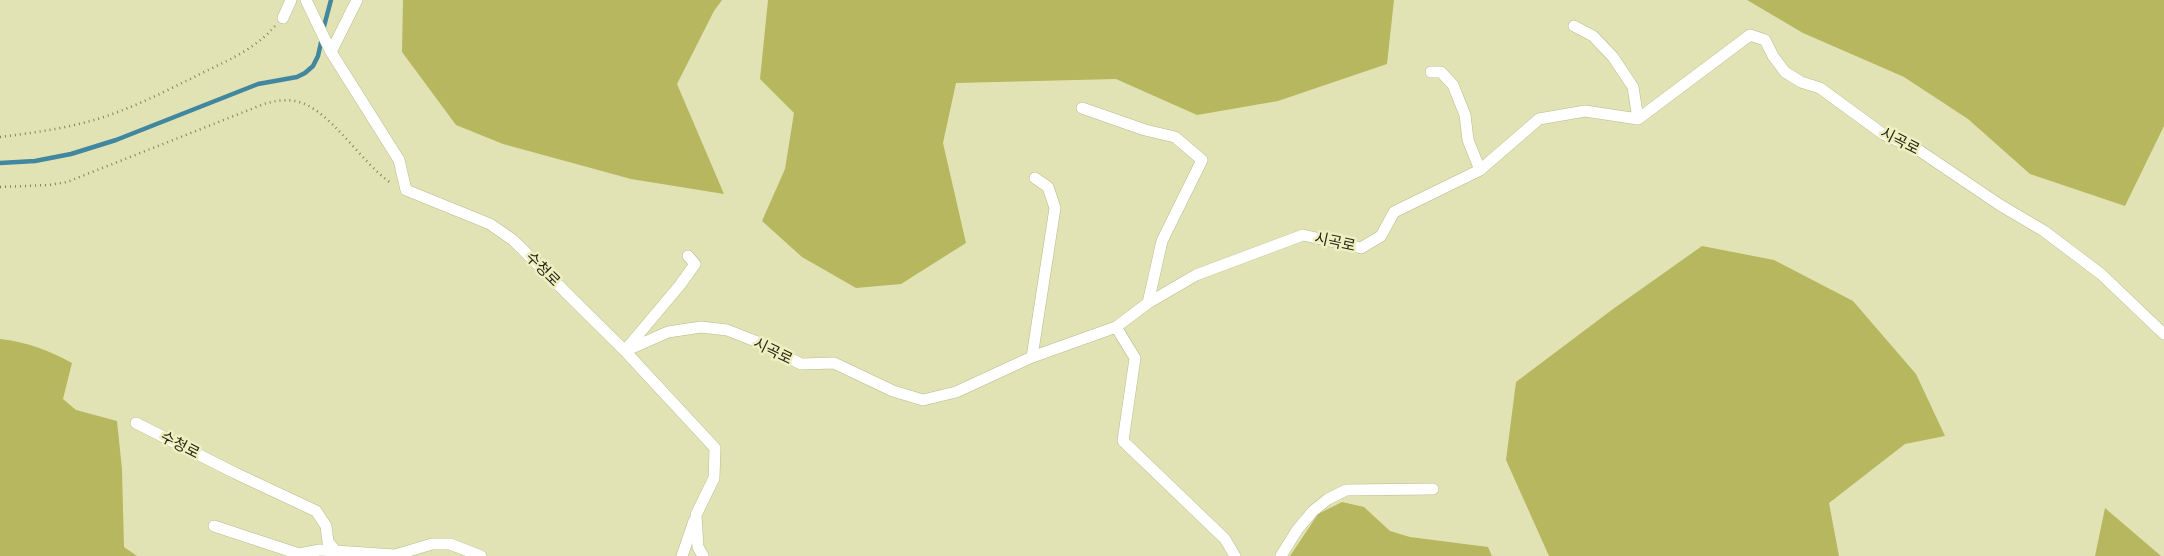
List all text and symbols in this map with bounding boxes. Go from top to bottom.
street label: 시곡로 [1877,124,1923,158]
street label: 시곡로 [1313,229,1357,255]
street label: 수청로 [522,248,564,290]
street label: 시곡로 [750,334,796,368]
street label: 수청로 [157,428,203,462]

